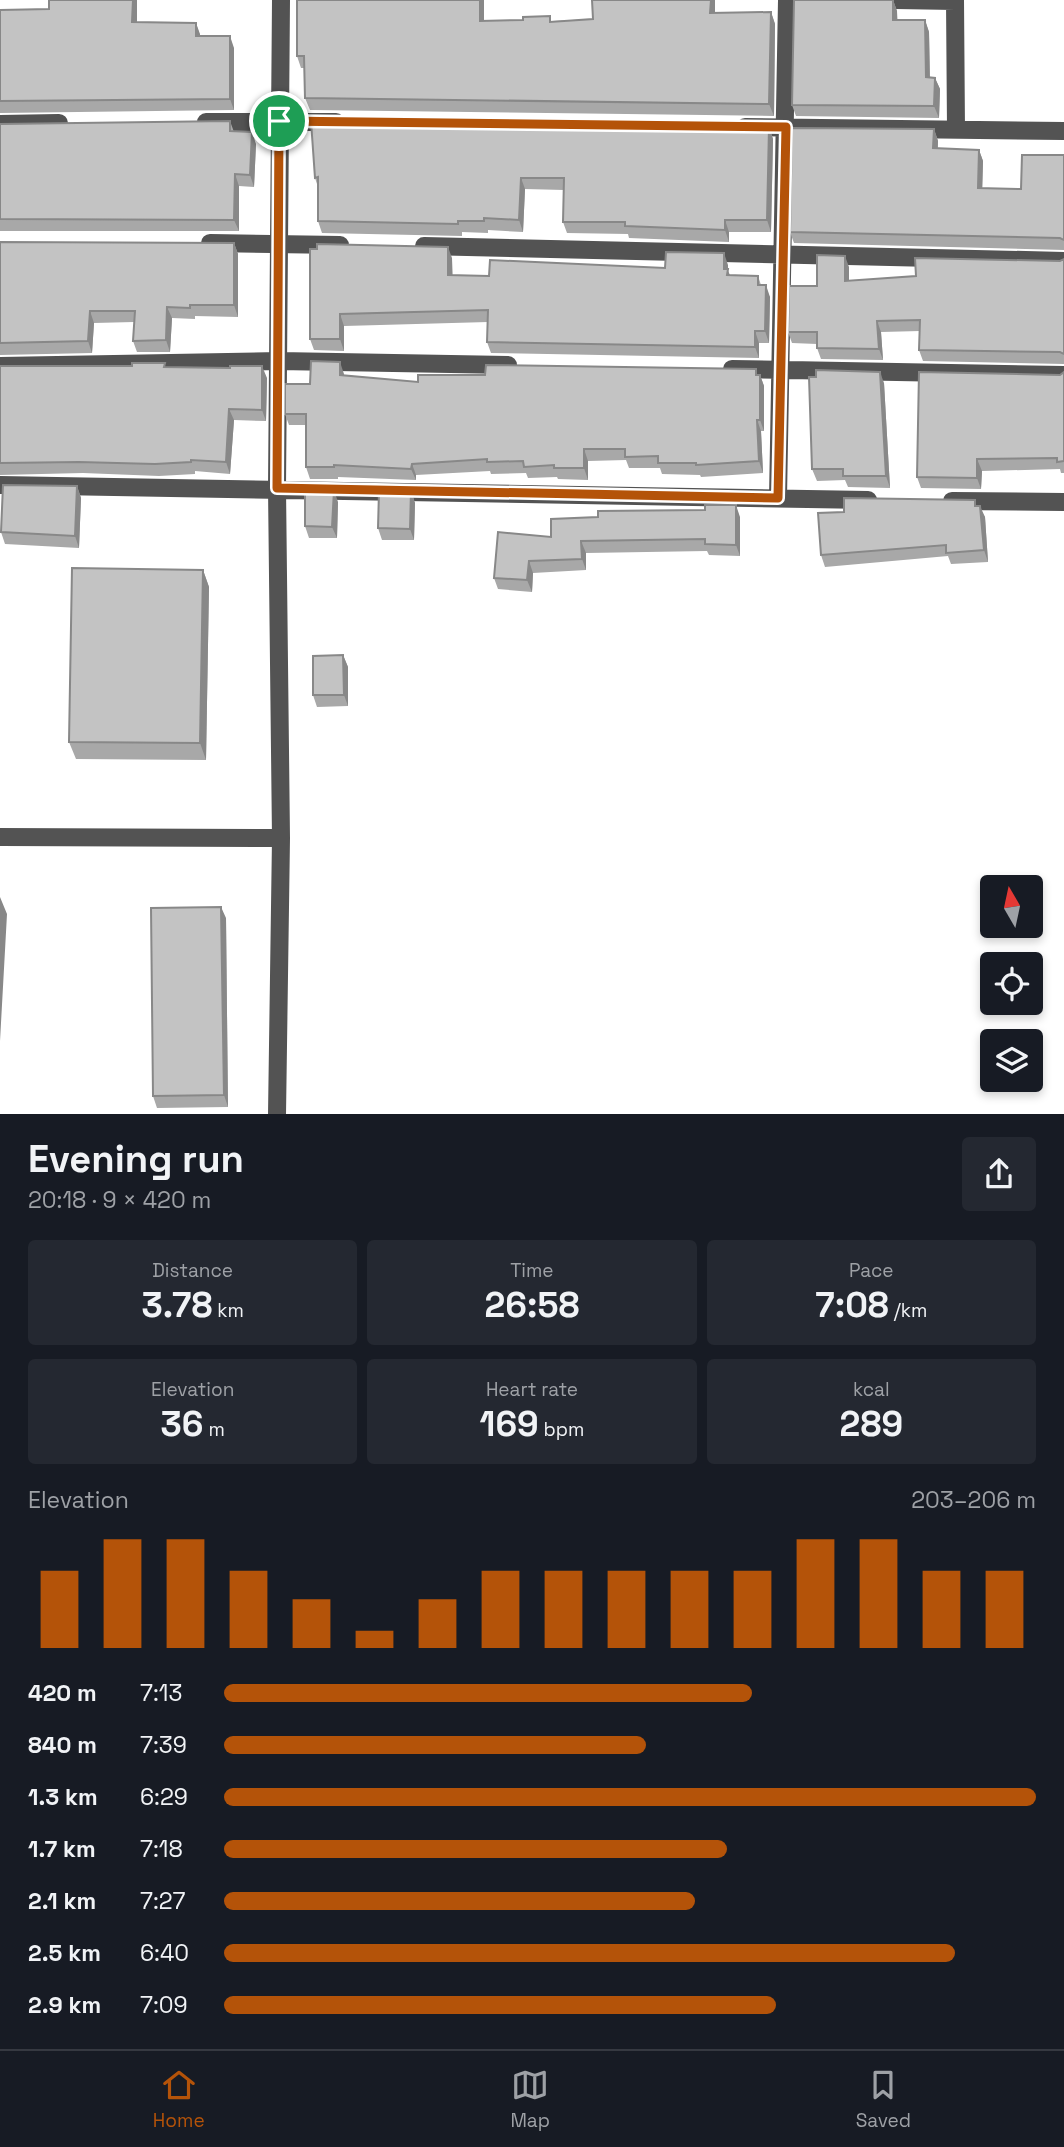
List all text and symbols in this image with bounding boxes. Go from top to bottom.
pin [249,91,309,151]
icon: arrive [260,102,298,140]
north arrow [980,875,1043,938]
map controls [980,875,1043,1092]
button: locate [980,952,1043,1015]
button: layers [980,1029,1043,1092]
text: Evening run [28,1135,244,1183]
button: share [962,1137,1036,1211]
text: 20:18 · 9 × 420 m [28,1185,211,1215]
text: Distance [152,1258,233,1283]
text: Time [510,1258,554,1283]
text: Pace [849,1258,894,1283]
text: 3.78 [141,1283,212,1327]
text: 26:58 [485,1283,579,1327]
text: 7:08 [815,1283,889,1327]
text: km [212,1298,244,1323]
text: /km [889,1298,927,1323]
text: Elevation [151,1377,234,1402]
text: Heart rate [486,1377,578,1402]
text: kcal [853,1377,890,1402]
text: 36 [161,1402,204,1446]
text: 169 [480,1402,539,1446]
text: 289 [840,1402,903,1446]
text: m [204,1417,225,1442]
text: bpm [539,1417,584,1442]
text: Elevation [28,1485,129,1515]
text: 203–206 m [911,1485,1036,1515]
text: 420 m [28,1678,97,1708]
text: 7:13 [140,1678,182,1708]
text: 840 m [28,1730,97,1760]
text: 7:39 [140,1730,187,1760]
text: 1.3 km [28,1782,98,1812]
text: 6:29 [140,1782,188,1812]
text: 1.7 km [28,1834,96,1864]
text: 7:18 [140,1834,183,1864]
text: 2.1 km [28,1886,96,1916]
text: 7:27 [140,1886,185,1916]
text: 2.5 km [28,1938,101,1968]
text: 6:40 [140,1938,189,1968]
text: 2.9 km [28,1990,101,2020]
text: 7:09 [140,1990,188,2020]
tab: Home [153,2066,205,2133]
tab: Map [510,2066,550,2133]
tab: Saved [856,2066,911,2133]

